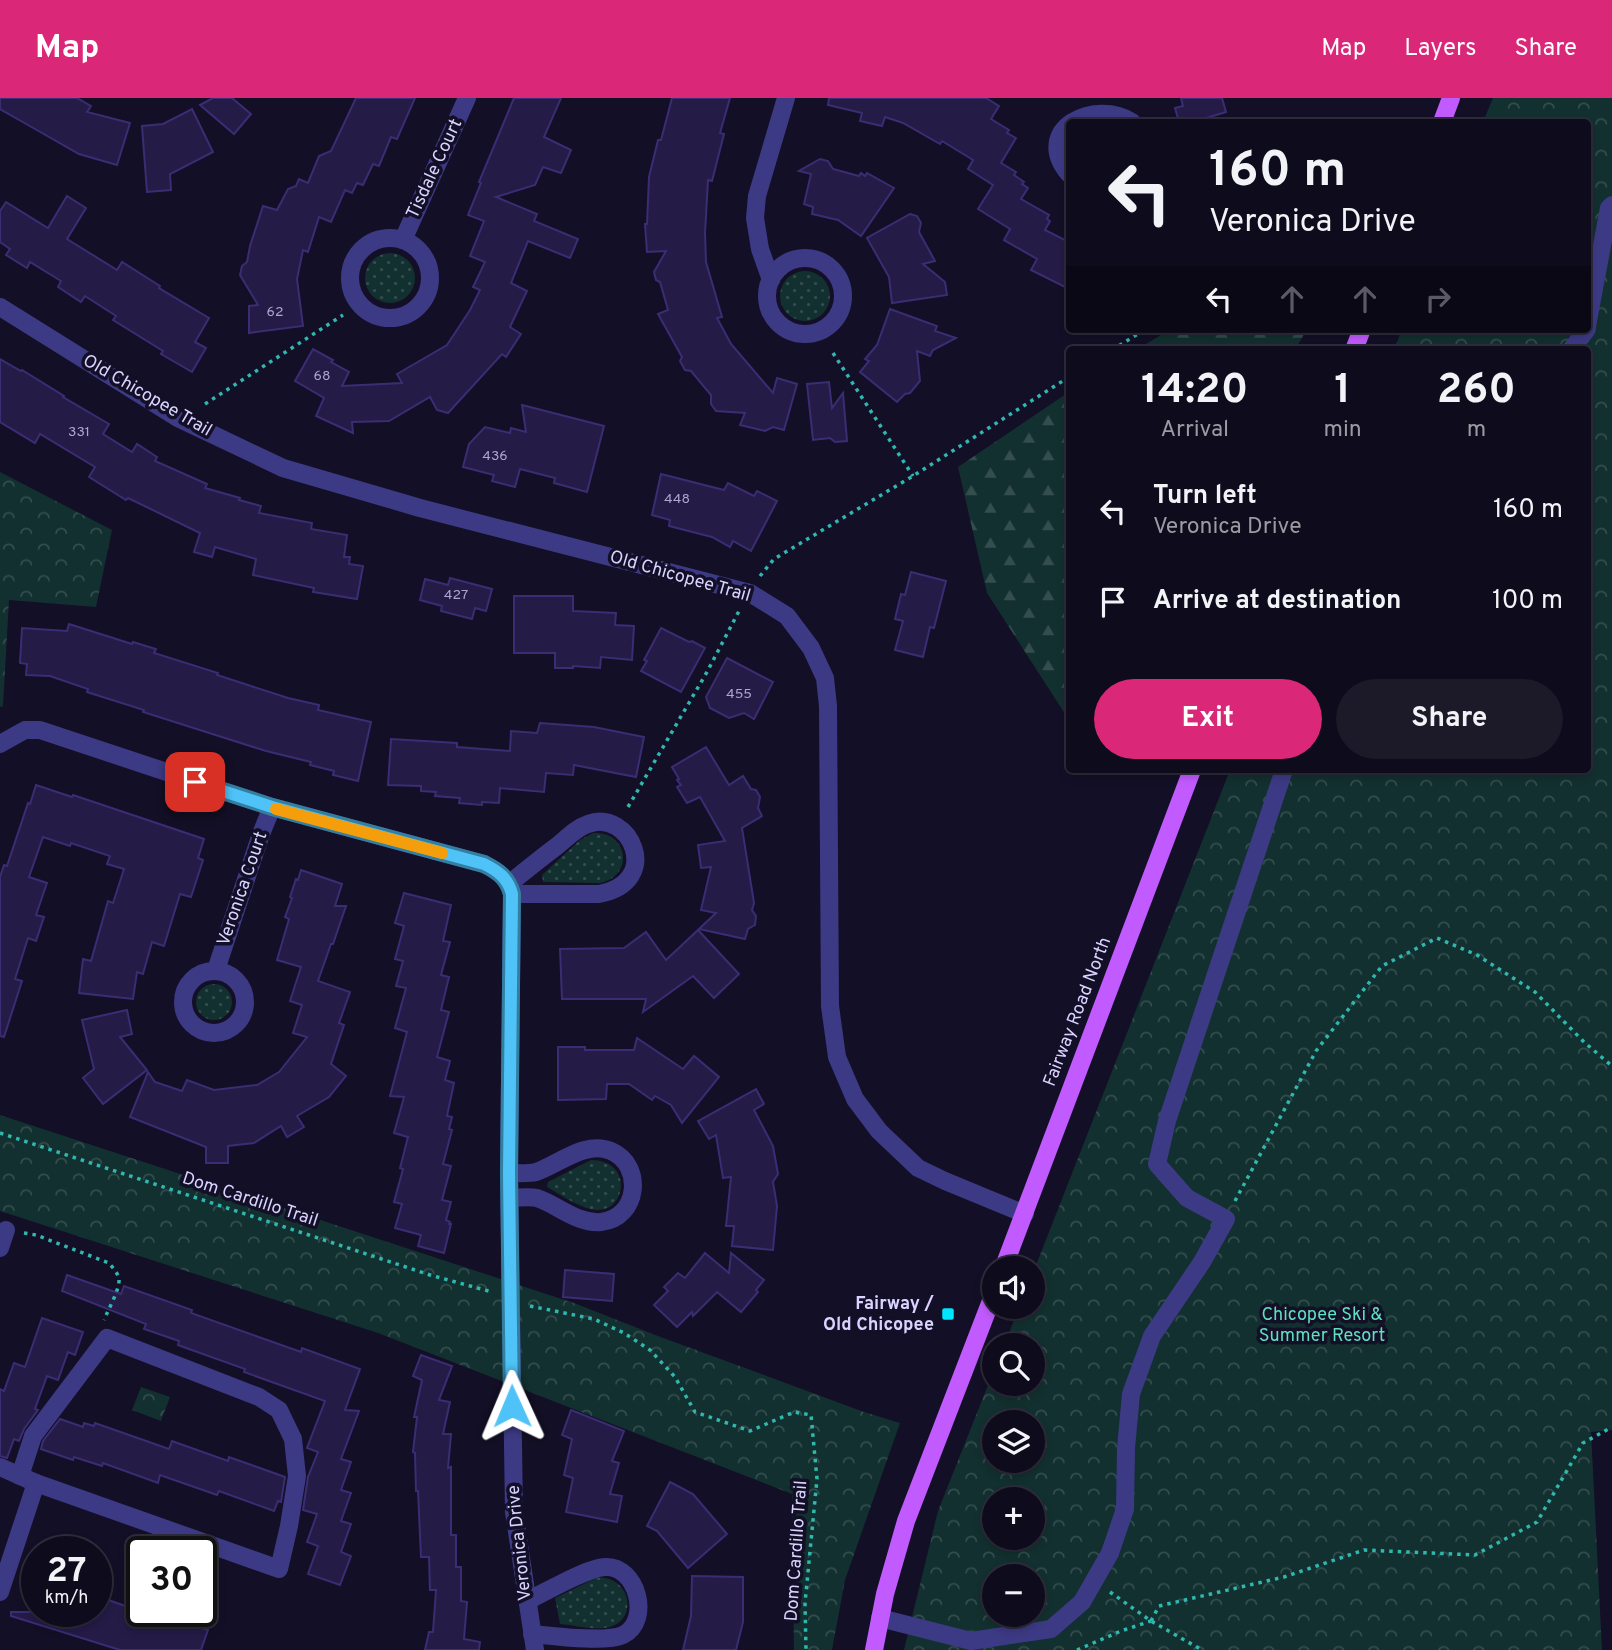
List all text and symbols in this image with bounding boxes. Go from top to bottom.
text: Map [35,28,99,70]
text: Map [1321,34,1366,64]
text: Layers [1404,34,1476,64]
text: Share [1514,34,1577,64]
street label: Tisdale Court [402,115,468,223]
text: 160 m [1209,142,1346,204]
icon: left [1094,147,1185,238]
text: Veronica Drive [1209,203,1416,243]
icon: left [1200,280,1238,318]
icon: ahead [1273,280,1311,318]
icon: ahead [1346,280,1384,318]
icon: right [1419,280,1457,318]
house number: 62 [267,304,283,321]
street label: Old Chicopee Trail [78,350,216,442]
text: 14:20 [1141,365,1248,418]
text: 1 [1334,365,1351,418]
text: 260 [1437,365,1516,418]
house number: 68 [314,368,330,385]
text: Arrival [1160,416,1229,445]
text: min [1323,416,1362,445]
text: m [1467,416,1486,445]
house number: 331 [68,424,90,441]
house number: 436 [482,448,508,465]
text: Turn left [1153,480,1257,513]
house number: 448 [664,491,690,508]
icon: left [1094,492,1132,530]
text: 160 m [1493,494,1563,527]
text: Veronica Drive [1153,513,1302,542]
street label: Old Chicopee Trail [607,546,753,608]
icon: arrive [1094,583,1132,621]
text: Arrive at destination [1153,585,1401,618]
text: 100 m [1492,585,1563,618]
house number: 427 [444,587,468,604]
button: Exit [1094,679,1322,759]
button: Share [1336,679,1563,759]
house number: 455 [726,686,752,703]
pin [165,752,225,812]
icon: arrive [176,763,214,801]
street label: Veronica Court [213,829,273,949]
street label: Fairway Road North [1039,934,1117,1090]
street label: Dom Cardillo Trail [179,1167,321,1233]
map controls [982,1256,1045,1627]
button: sound [982,1256,1045,1319]
place label: Fairway / Old Chicopee [823,1293,935,1337]
park label: Chicopee Ski & Summer Resort [1259,1304,1385,1348]
marker: Fairway / Old Chicopee [940,1306,956,1322]
button: search [982,1333,1045,1396]
position arrow [475,1369,549,1443]
button: layers [982,1410,1045,1473]
street label: Dom Cardillo Trail [781,1480,813,1622]
street label: Veronica Drive [502,1484,538,1602]
button: + [982,1487,1045,1550]
speed limit sign: 30 [126,1536,217,1627]
text: 27 [47,1550,86,1594]
button: − [982,1564,1045,1627]
text: km/h [45,1587,88,1610]

